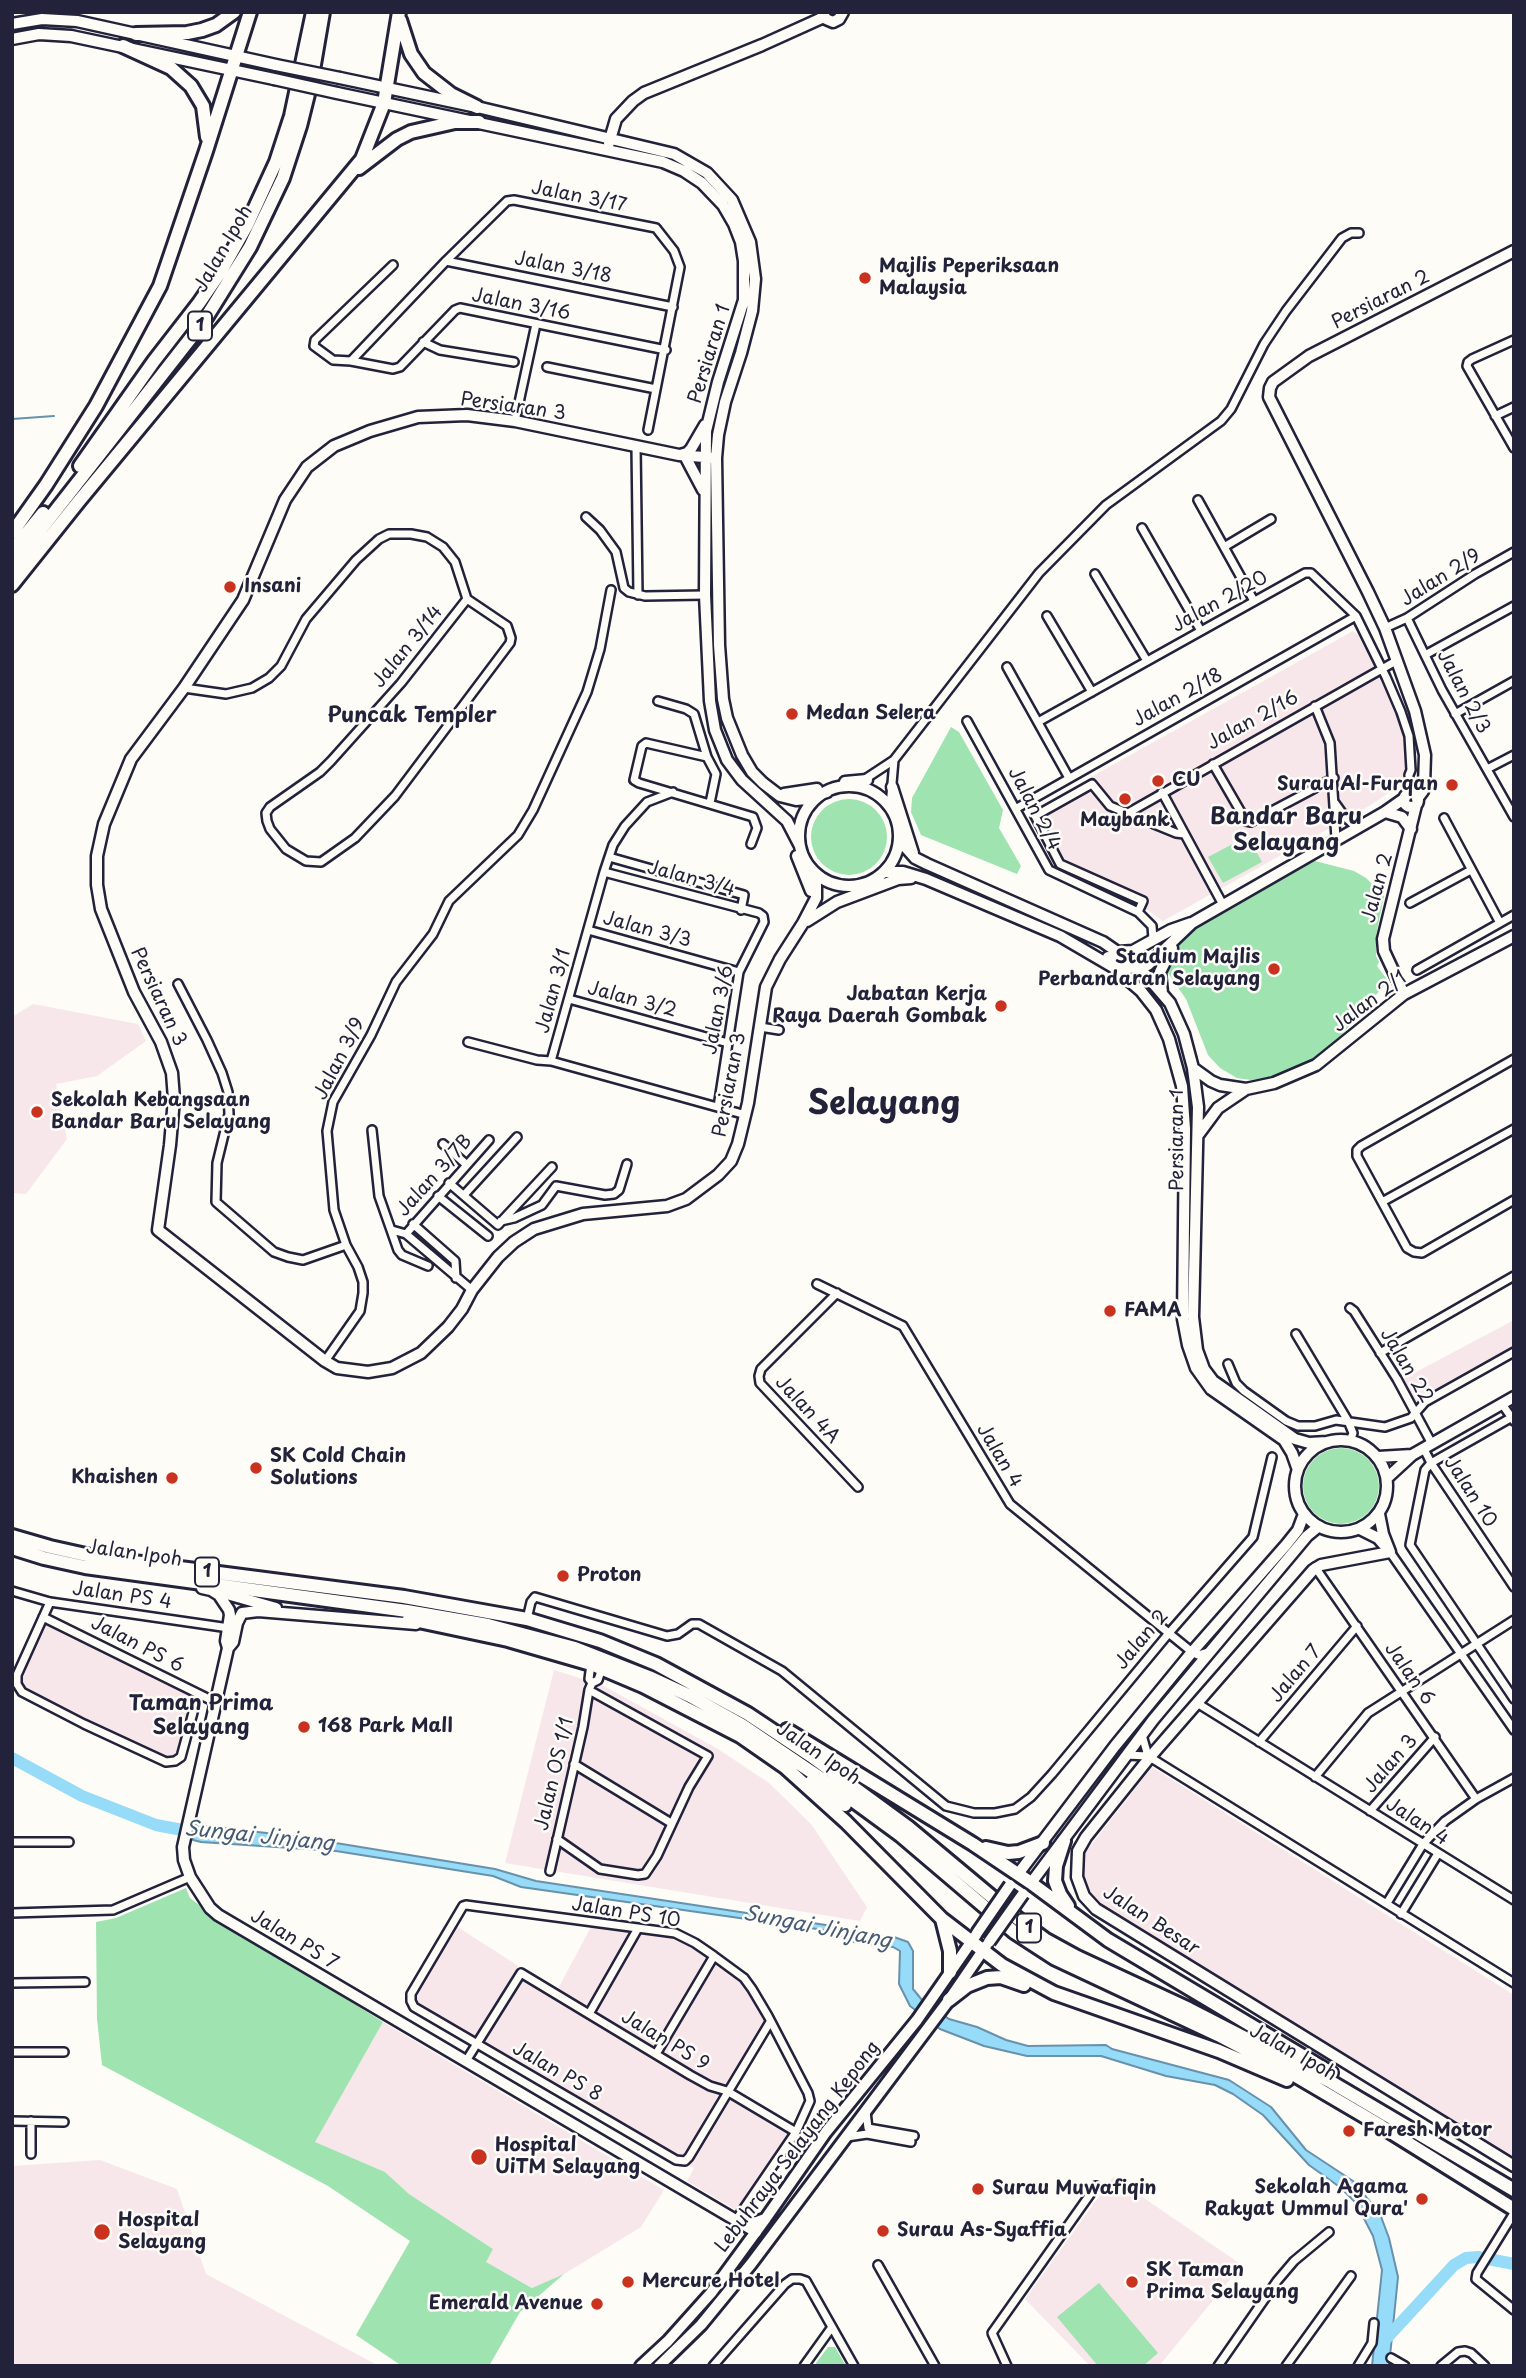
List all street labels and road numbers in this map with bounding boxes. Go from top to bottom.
street label: Jalan 3/17 [529,177,629,217]
street label: Jalan Ipoh [190,201,258,297]
street label: Jalan 3/18 [513,247,613,289]
street label: Persiaran 2 [1328,266,1434,334]
street label: Jalan 3/16 [470,284,572,326]
street label: Persiaran 1 [684,302,736,406]
road number: 1 [188,312,212,340]
street label: Persiaran 3 [459,388,567,426]
street label: Jalan 2/9 [1397,544,1485,612]
street label: Jalan 2/20 [1168,566,1272,638]
street label: Jalan 3/14 [368,601,448,693]
street label: Jalan 2/3 [1431,646,1495,738]
street label: Jalan 2/18 [1129,664,1227,732]
street label: Jalan 2/16 [1203,687,1303,755]
street label: Jalan 2/4 [1003,764,1065,854]
street label: Jalan 2 [1358,851,1398,925]
street label: Jalan 3/4 [645,856,737,902]
street label: Jalan 3/3 [600,907,694,953]
street label: Persiaran 3 [125,944,191,1050]
street label: Jalan 3/1 [532,946,576,1036]
street label: Jalan 3/6 [699,963,739,1057]
street label: Jalan 2/1 [1328,967,1412,1037]
street label: Jalan 3/2 [585,977,679,1023]
street label: Jalan 3/9 [310,1014,370,1104]
street label: Persiaran 3 [709,1031,751,1139]
street label: Persiaran 1 [1167,1089,1189,1191]
street label: Jalan 3/7B [392,1131,478,1221]
street label: Jalan 22 [1375,1324,1437,1408]
street label: Jalan 4A [770,1372,844,1448]
street label: Jalan 4 [971,1420,1027,1492]
street label: Jalan 10 [1439,1452,1501,1532]
street label: Jalan Ipoh [85,1536,183,1572]
road number: 1 [195,1558,219,1587]
street label: Jalan PS 4 [71,1578,173,1614]
street label: Jalan 2 [1110,1605,1174,1675]
street label: Jalan PS 6 [87,1612,187,1678]
street label: Jalan 6 [1379,1638,1439,1710]
street label: Jalan 7 [1265,1640,1327,1708]
street label: Jalan OS 1/1 [531,1715,579,1833]
street label: Jalan Ipoh [772,1718,864,1790]
street label: Jalan 3 [1359,1730,1423,1798]
street label: Jalan 4 [1381,1793,1453,1851]
street label: Jalan Besar [1098,1881,1204,1961]
street label: Jalan PS 10 [570,1893,682,1933]
street label: Jalan PS 7 [246,1905,342,1975]
road number: 1 [1017,1914,1041,1942]
street label: Jalan PS 9 [617,2006,713,2076]
street label: Jalan Ipoh [1245,2020,1341,2086]
street label: Jalan PS 8 [508,2037,606,2107]
street label: Lebuhraya Selayang Kepong [711,2037,885,2257]

